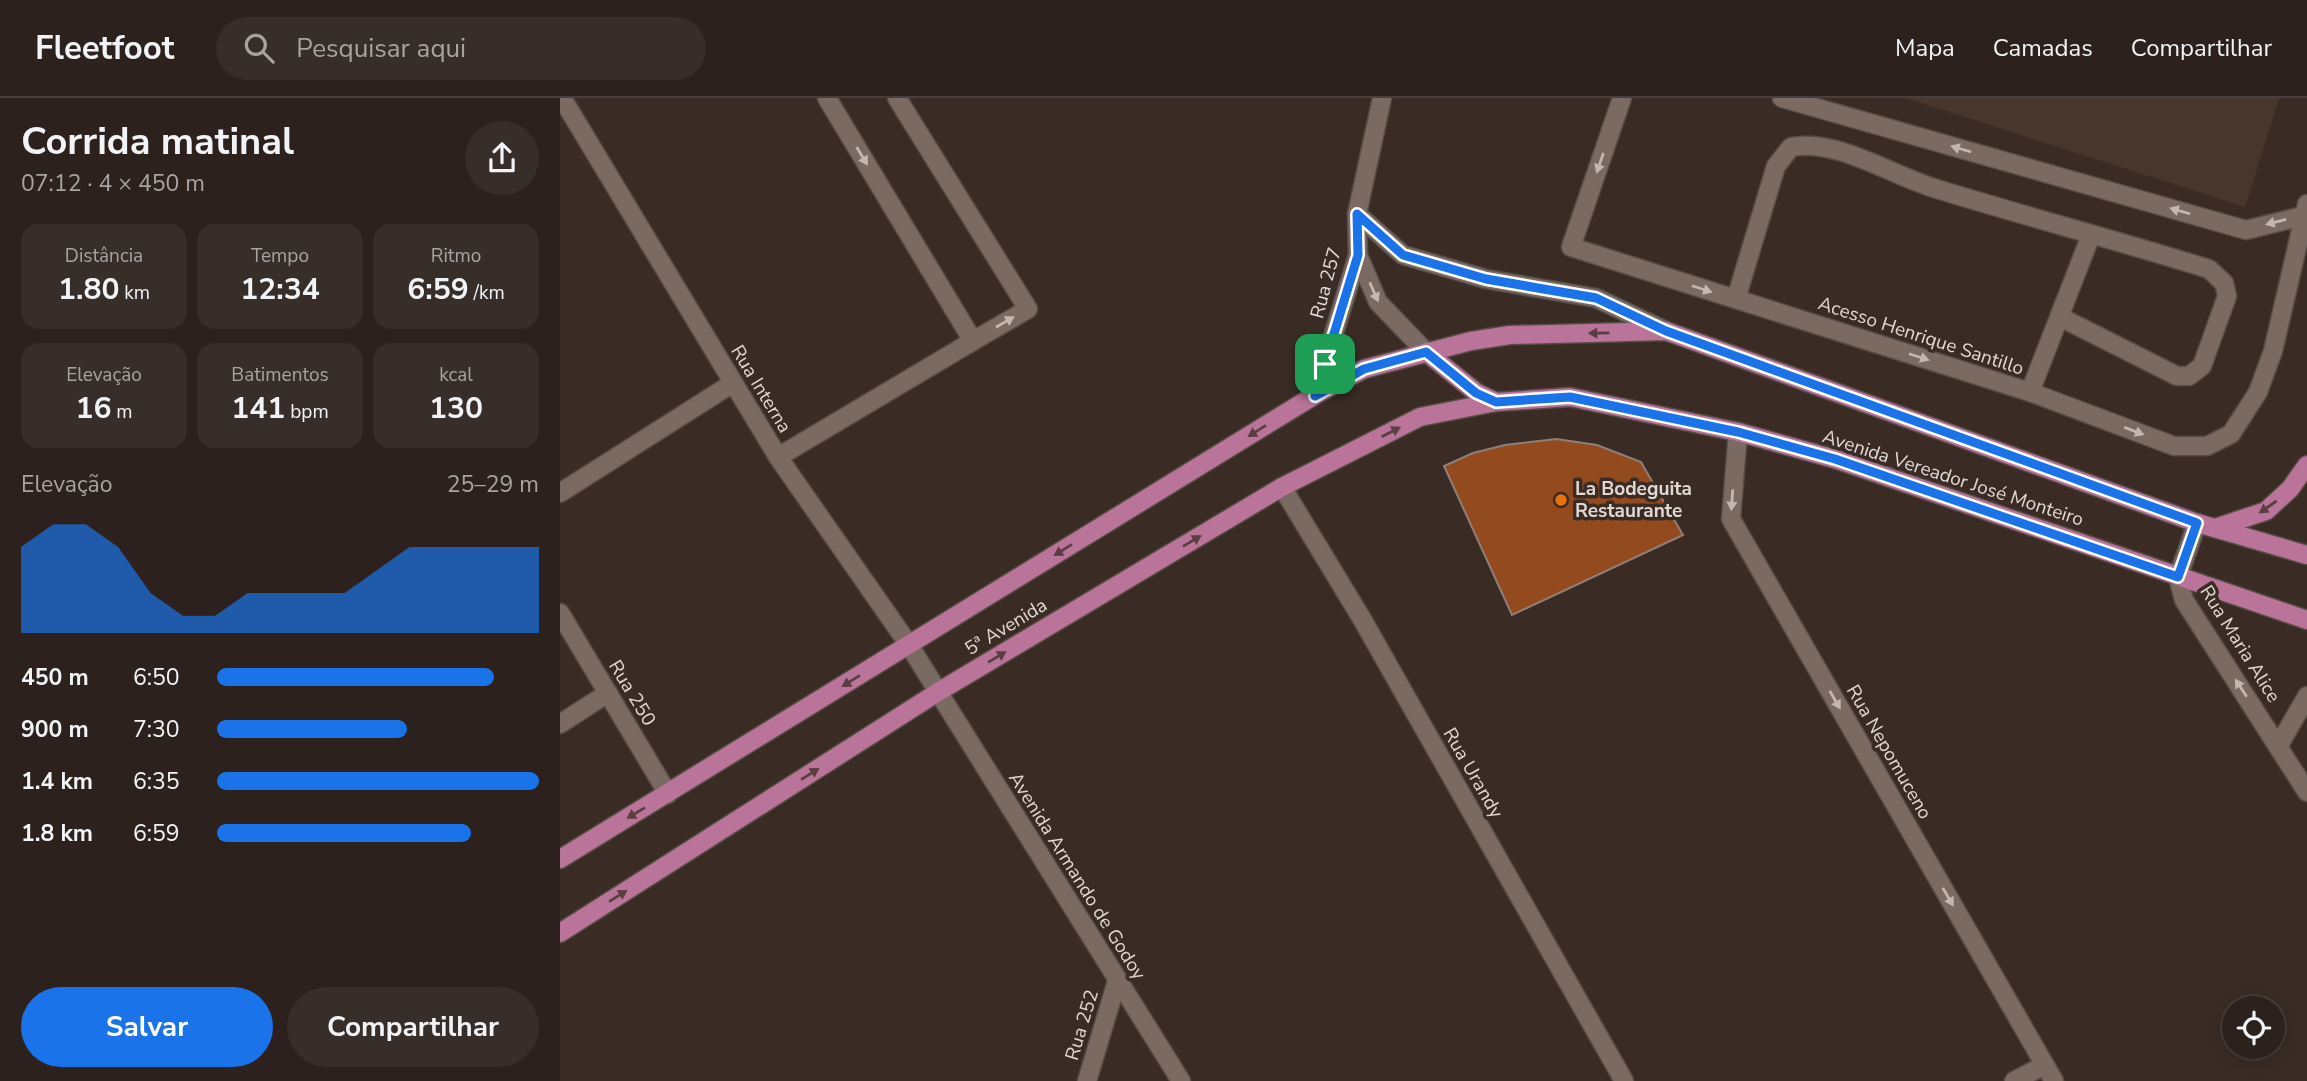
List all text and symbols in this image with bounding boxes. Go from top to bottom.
search box [216,17,706,80]
text: Fleetfoot [35,26,174,71]
icon: search [240,29,278,67]
text: Pesquisar aqui [296,31,466,66]
text: Mapa [1895,32,1955,64]
text: Camadas [1993,32,2093,64]
text: Compartilhar [2131,32,2272,64]
text: Corrida matinal [21,116,294,167]
button: share [465,121,539,195]
one-way arrow [1950,143,1972,154]
one-way arrow [855,147,868,166]
one-way arrow [1594,152,1605,173]
text: 07:12 · 4 × 450 m [21,168,205,199]
one-way arrow [2169,205,2191,216]
one-way arrow [2265,217,2287,228]
text: Distância [65,243,143,269]
text: Tempo [251,243,309,269]
text: Ritmo [431,243,481,269]
street label: Rua 257 [1304,245,1348,321]
text: 1.80 [58,269,119,310]
text: 12:34 [240,269,320,310]
text: 6:59 [407,269,469,310]
text: km [119,280,150,306]
text: /km [469,280,505,306]
one-way arrow [1369,281,1380,302]
one-way arrow [1692,284,1713,294]
street label: Acesso Henrique Santillo [1815,290,2027,382]
one-way arrow [995,316,1014,328]
one-way arrow [1588,327,1610,339]
pin [1295,334,1355,394]
street label: Rua Interna [725,340,797,438]
icon: arrive [1306,345,1344,383]
one-way arrow [1909,352,1930,363]
text: Elevação [66,362,142,388]
text: Batimentos [231,362,329,388]
text: kcal [439,362,473,388]
text: 16 [75,388,111,429]
text: 141 [231,388,285,429]
text: 130 [429,388,483,429]
text: m [111,399,133,425]
text: bpm [285,399,329,425]
street label: Avenida Vereador José Monteiro [1819,423,2087,533]
one-way arrow [1248,425,1267,438]
one-way arrow [1381,426,1401,437]
one-way arrow [2124,426,2145,437]
text: Elevação [21,469,113,500]
text: 25–29 m [447,469,539,500]
place label: La Bodeguita Restaurante [1575,476,1692,524]
one-way arrow [1726,490,1737,512]
marker: La Bodeguita Restaurante [1553,492,1569,508]
one-way arrow [2259,500,2277,514]
one-way arrow [1182,534,1201,547]
one-way arrow [1054,544,1073,557]
street label: Rua Maria Alice [2194,581,2286,707]
street label: 5ª Avenida [960,592,1052,662]
one-way arrow [987,651,1006,663]
street label: Rua 250 [602,655,662,731]
text: 450 m [21,662,89,693]
text: 6:50 [133,662,180,693]
one-way arrow [841,675,860,688]
one-way arrow [2235,678,2248,697]
street label: Rua Nepomuceno [1840,680,1938,824]
one-way arrow [1829,690,1841,710]
text: 900 m [21,714,89,745]
text: 7:30 [133,714,180,745]
street label: Rua Urandy [1437,723,1510,823]
text: 1.4 km [21,766,93,797]
text: 6:35 [133,766,180,797]
street label: Avenida Armando de Godoy [1002,767,1152,985]
one-way arrow [800,768,819,781]
one-way arrow [627,807,646,820]
text: 1.8 km [21,818,93,849]
text: 6:59 [133,818,180,849]
one-way arrow [1942,888,1954,907]
one-way arrow [608,890,627,903]
button: Salvar [21,987,273,1067]
button: Compartilhar [287,987,539,1067]
street label: Rua 252 [1059,987,1105,1063]
map controls [2222,996,2285,1059]
button: locate [2222,996,2285,1059]

